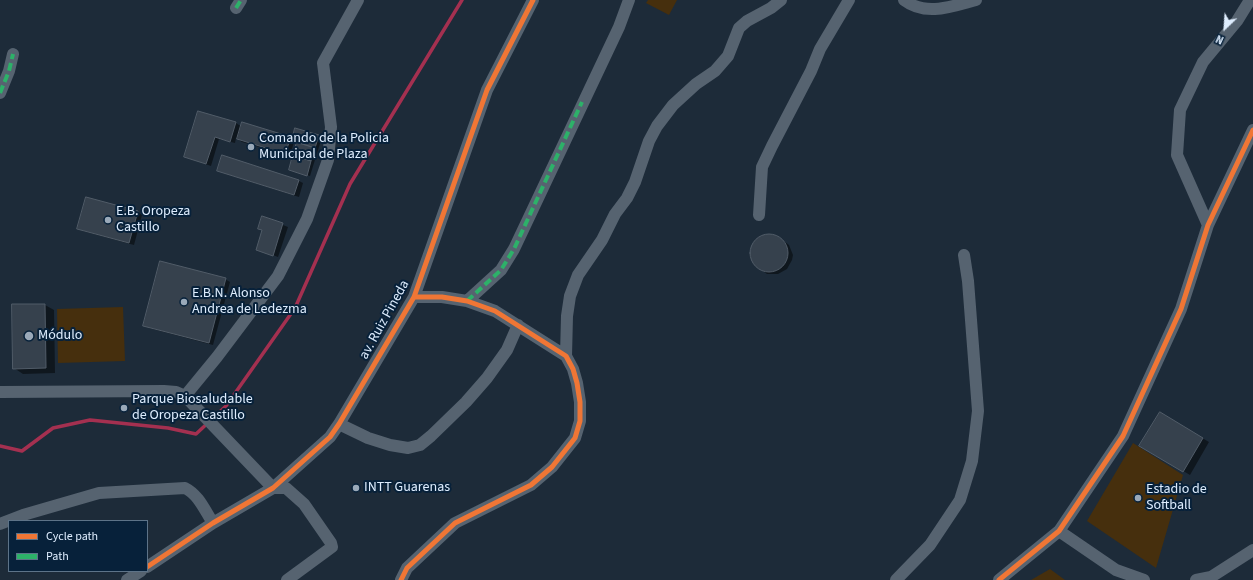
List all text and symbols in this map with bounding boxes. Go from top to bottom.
north arrow [1205,8,1245,48]
text: N [1213,31,1226,48]
place label: Comando de la Policia Municipal de Plaza [259,131,389,164]
marker: Comando de la Policia Municipal de Plaza [246,142,256,152]
place label: E.B. Oropeza Castillo [116,204,190,236]
marker: E.B. Oropeza Castillo [103,215,113,225]
street label: av. Ruiz Pineda [356,277,414,363]
place label: E.B.N. Alonso Andrea de Ledezma [192,286,307,318]
marker: E.B.N. Alonso Andrea de Ledezma [179,297,189,307]
place label: Módulo [38,328,82,344]
marker: Módulo [23,330,35,342]
place label: Parque Biosaludable de Oropeza Castillo [132,392,253,424]
marker: Parque Biosaludable de Oropeza Castillo [119,403,129,413]
place label: INTT Guarenas [364,480,450,496]
place label: Estadio de Softball [1146,482,1207,514]
marker: INTT Guarenas [351,483,361,493]
marker: Estadio de Softball [1133,493,1143,503]
legend [8,520,148,572]
text: Cycle path [46,528,98,545]
text: Path [46,548,69,565]

